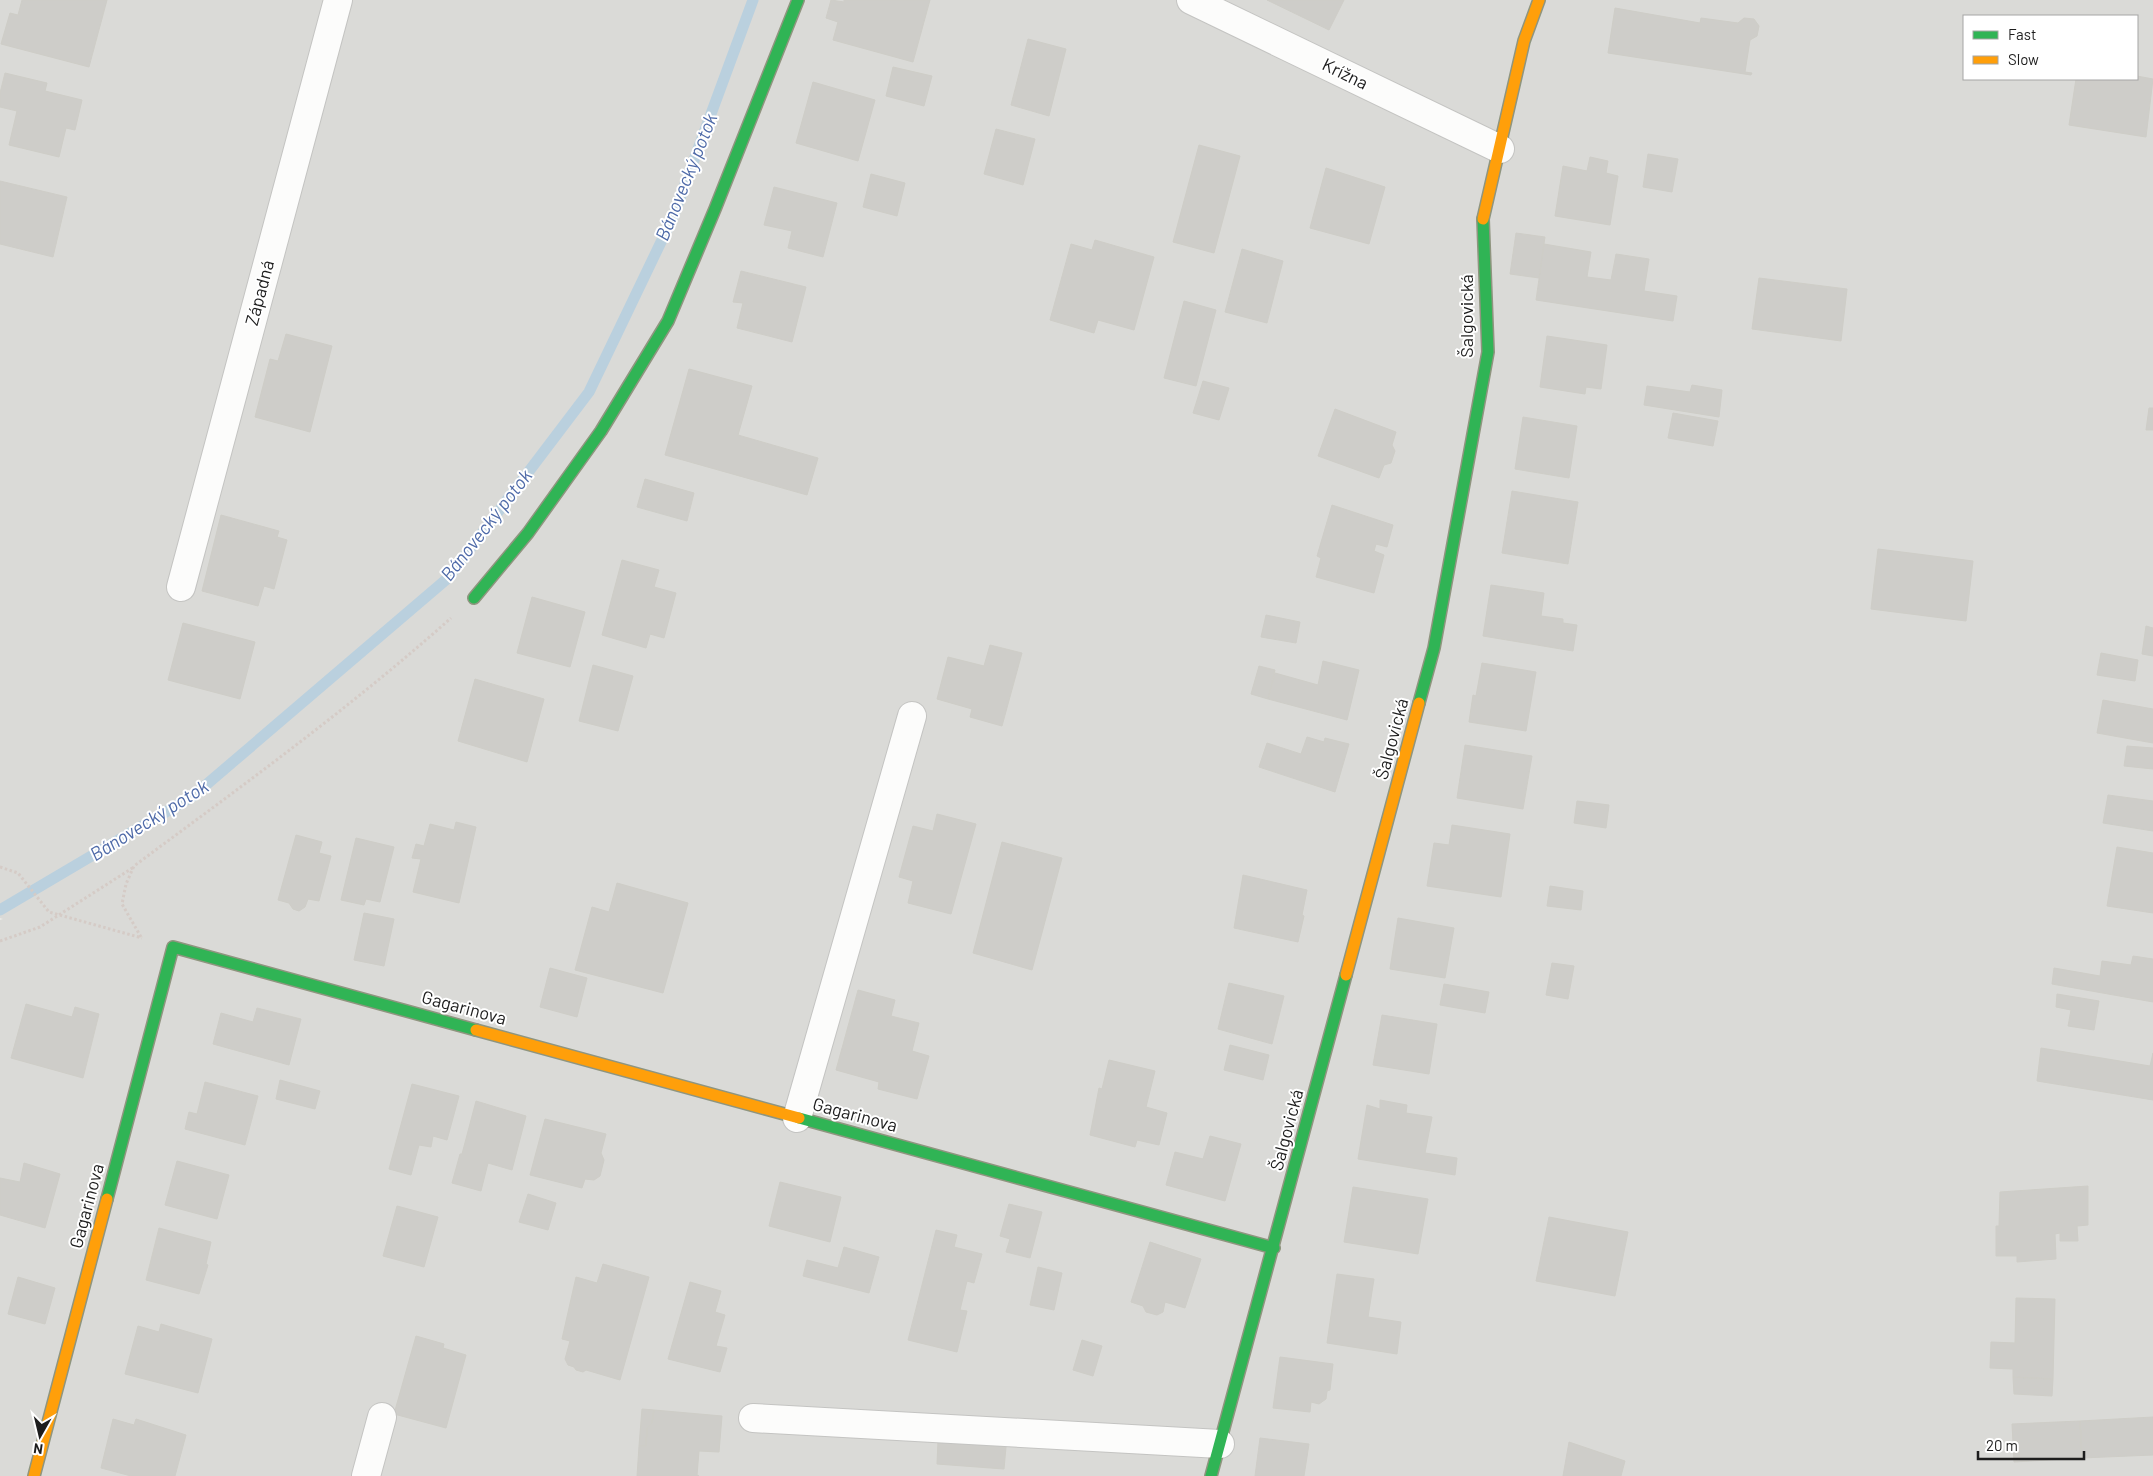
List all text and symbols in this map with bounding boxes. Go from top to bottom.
legend [1963,15,2138,80]
text: Fast [2008,25,2036,43]
text: Slow [2008,50,2039,68]
street label: Krížna [1319,53,1372,94]
water label: Bánovecký potok [650,109,722,244]
street label: Západná [240,258,278,328]
street label: Šalgovická [1455,274,1477,358]
water label: Bánovecký potok [435,464,537,585]
street label: Šalgovická [1370,696,1412,782]
water label: Bánovecký potok [85,774,213,865]
street label: Gagarinova [420,985,509,1029]
street label: Šalgovická [1265,1087,1307,1173]
street label: Gagarinova [811,1092,900,1136]
street label: Gagarinova [64,1161,108,1250]
north arrow [15,1411,65,1461]
scale bar [1978,1428,2084,1460]
text: 20 m [1986,1436,2018,1454]
text: N [32,1440,44,1458]

